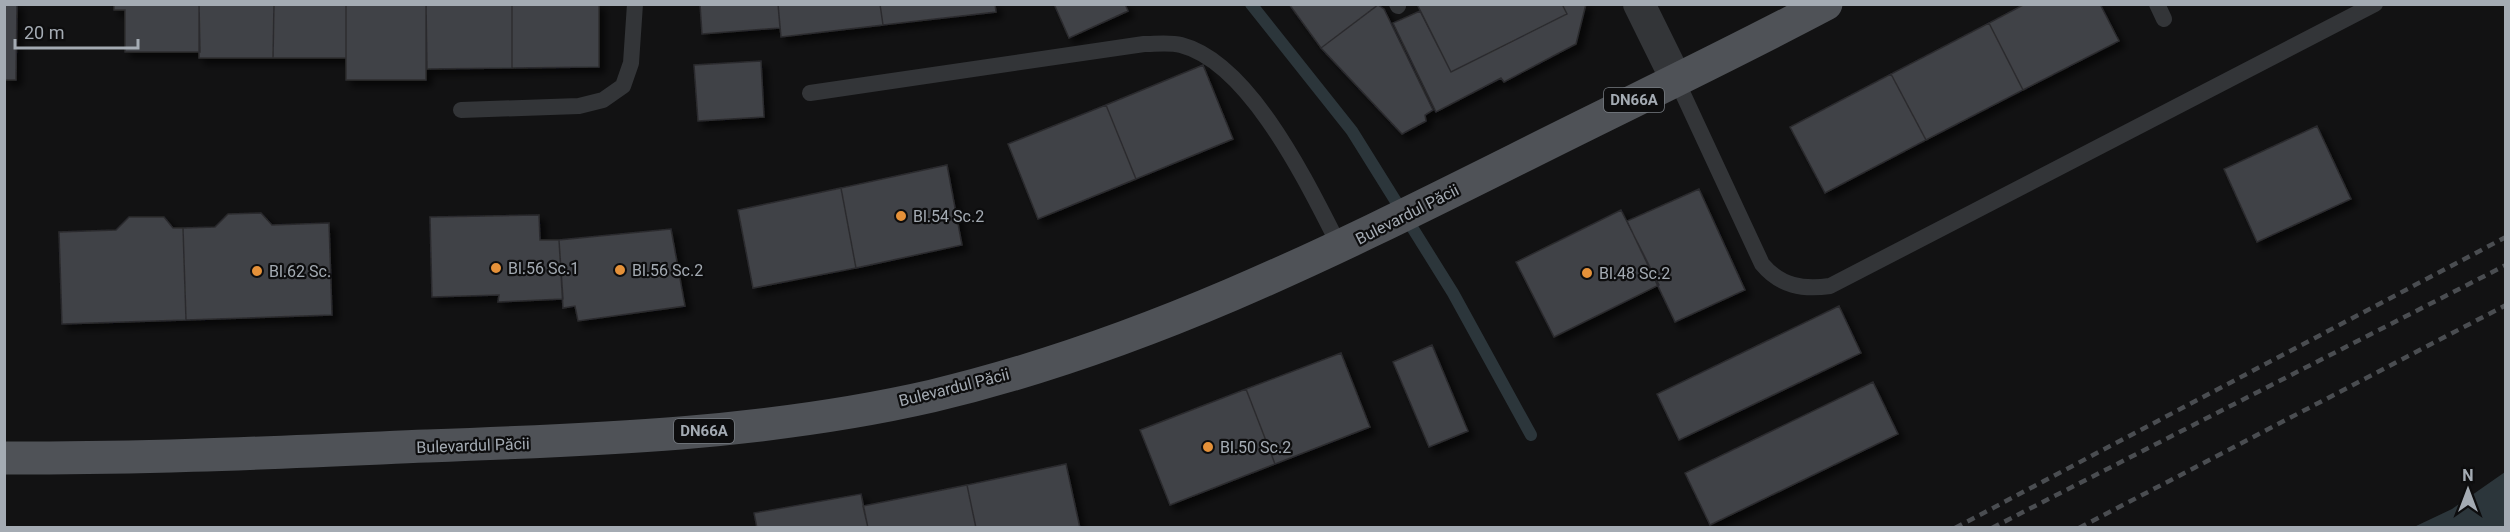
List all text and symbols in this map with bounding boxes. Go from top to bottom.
scale bar [15,12,138,50]
text: 20 m [24,22,64,43]
road number: DN66A [1604,88,1664,112]
street label: Bulevardul Păcii [1352,180,1462,249]
place label: Bl.54 Sc.2 [913,207,984,226]
marker: Bl.54 Sc.2 [894,209,908,223]
place label: Bl.56 Sc.1 [508,259,579,278]
marker: Bl.56 Sc.1 [489,261,503,275]
place label: Bl.56 Sc.2 [632,261,703,280]
place label: Bl.62 Sc. [269,262,331,281]
marker: Bl.56 Sc.2 [613,263,627,277]
marker: Bl.62 Sc. [250,264,264,278]
place label: Bl.48 Sc.2 [1599,264,1670,283]
marker: Bl.48 Sc.2 [1580,266,1594,280]
street label: Bulevardul Păcii [897,365,1011,410]
road number: DN66A [674,419,734,443]
street label: Bulevardul Păcii [416,434,530,457]
place label: Bl.50 Sc.2 [1220,438,1291,457]
marker: Bl.50 Sc.2 [1201,440,1215,454]
north arrow [2438,460,2498,520]
text: N [2462,466,2474,485]

